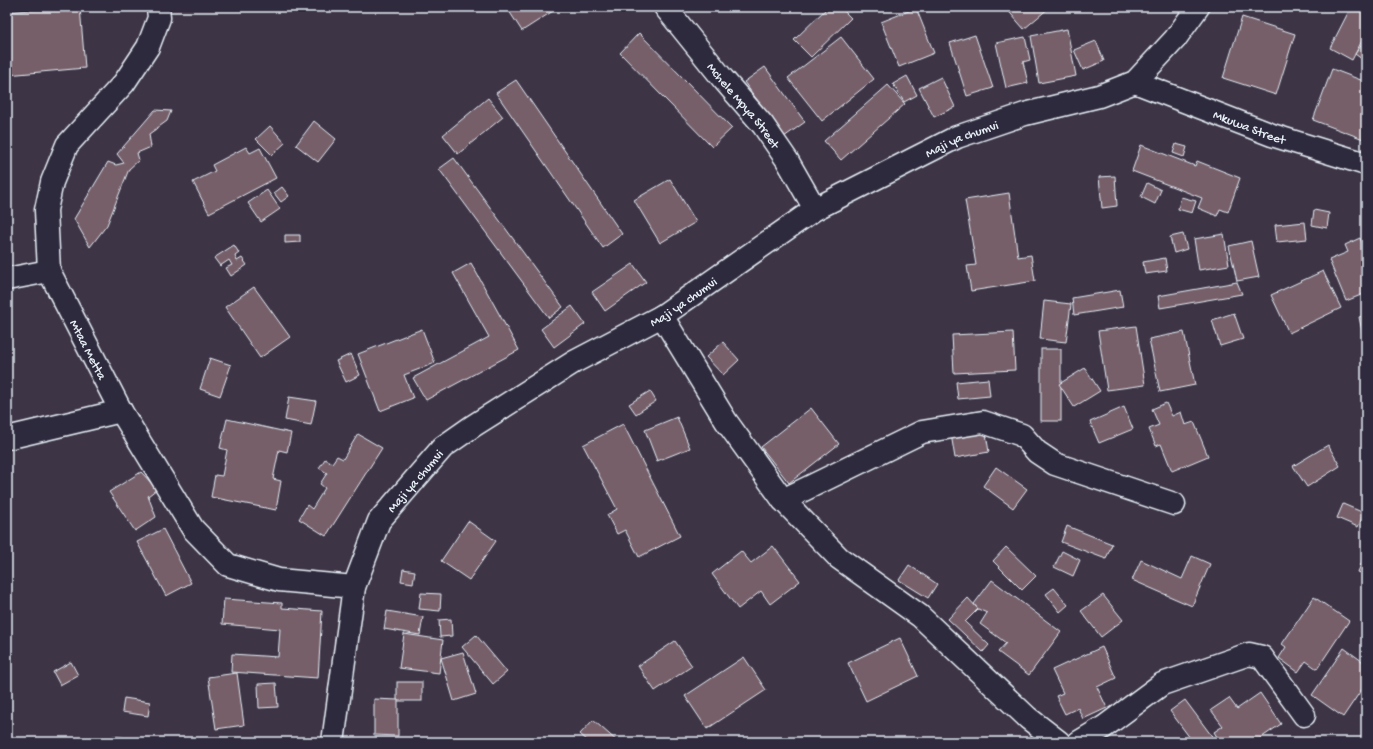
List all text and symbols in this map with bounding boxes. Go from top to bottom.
street label: Mchele Mpya Street [703,60,783,153]
street label: Mkuwa Street [1211,108,1289,149]
street label: Maji ya chumvi [923,119,1001,162]
street label: Maji ya chumvi [648,275,721,331]
street label: Mtaa Metta [65,318,109,383]
street label: Maji ya chumvi [385,447,448,516]

